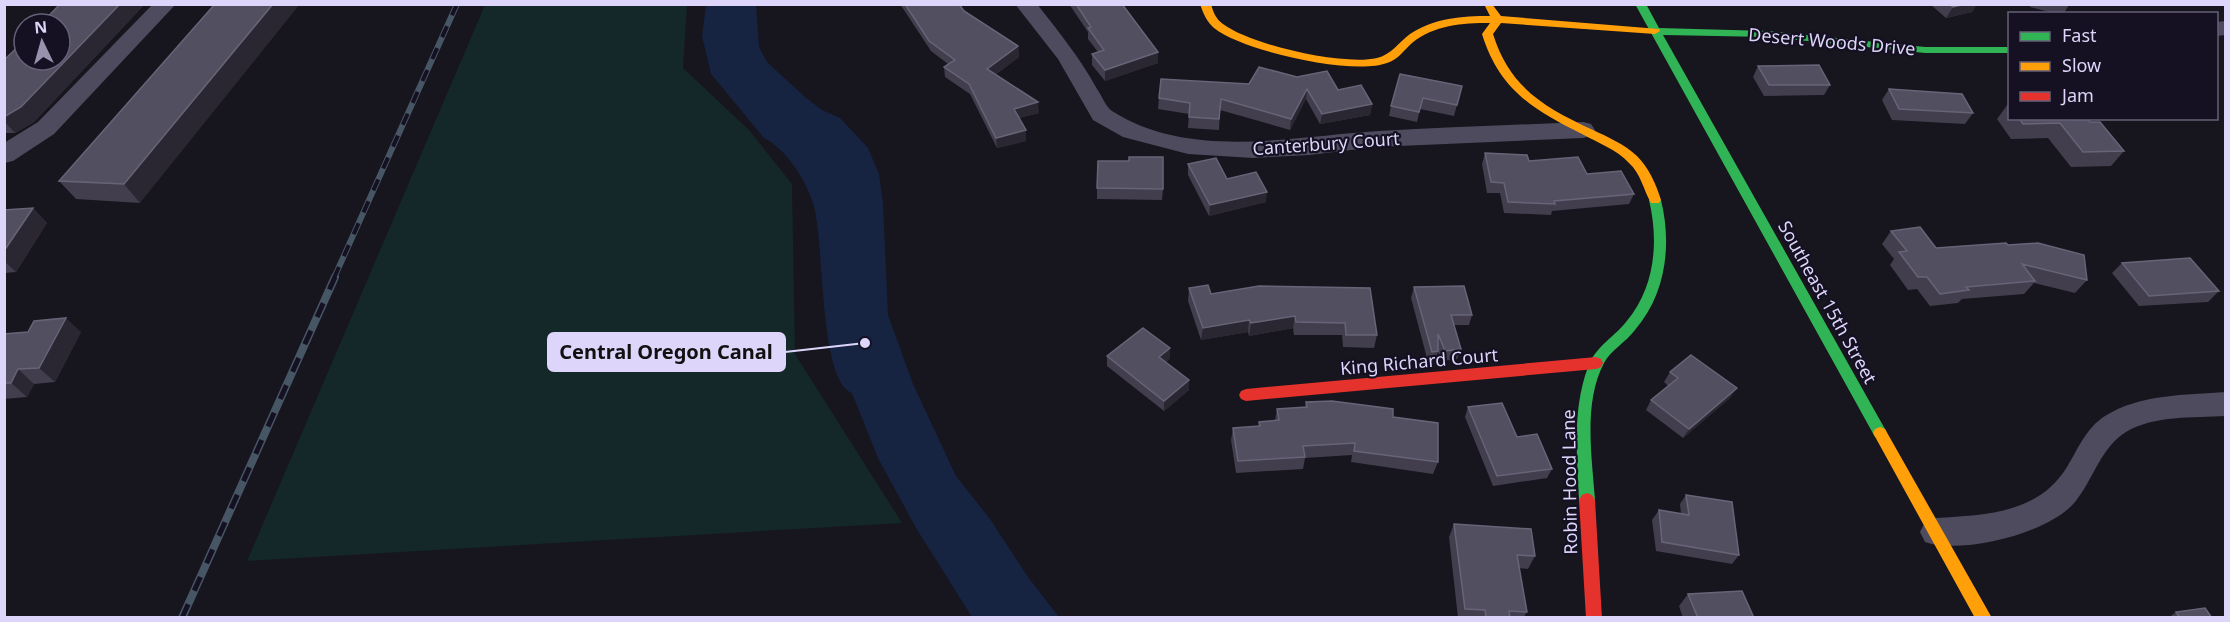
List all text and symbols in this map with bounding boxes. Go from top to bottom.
north arrow [12,12,72,72]
legend [2008,12,2218,120]
text: N [33,16,48,39]
street label: Desert Woods Drive [1747,22,1917,60]
text: Fast [2062,23,2097,47]
text: Slow [2062,53,2101,77]
text: Jam [2060,83,2094,107]
street label: Canterbury Court [1252,126,1401,160]
street label: Southeast 15th Street [1773,216,1883,388]
callout: Central Oregon Canal [548,333,785,371]
text: Central Oregon Canal [559,338,773,365]
street label: King Richard Court [1339,342,1499,380]
street label: Robin Hood Lane [1556,409,1582,555]

